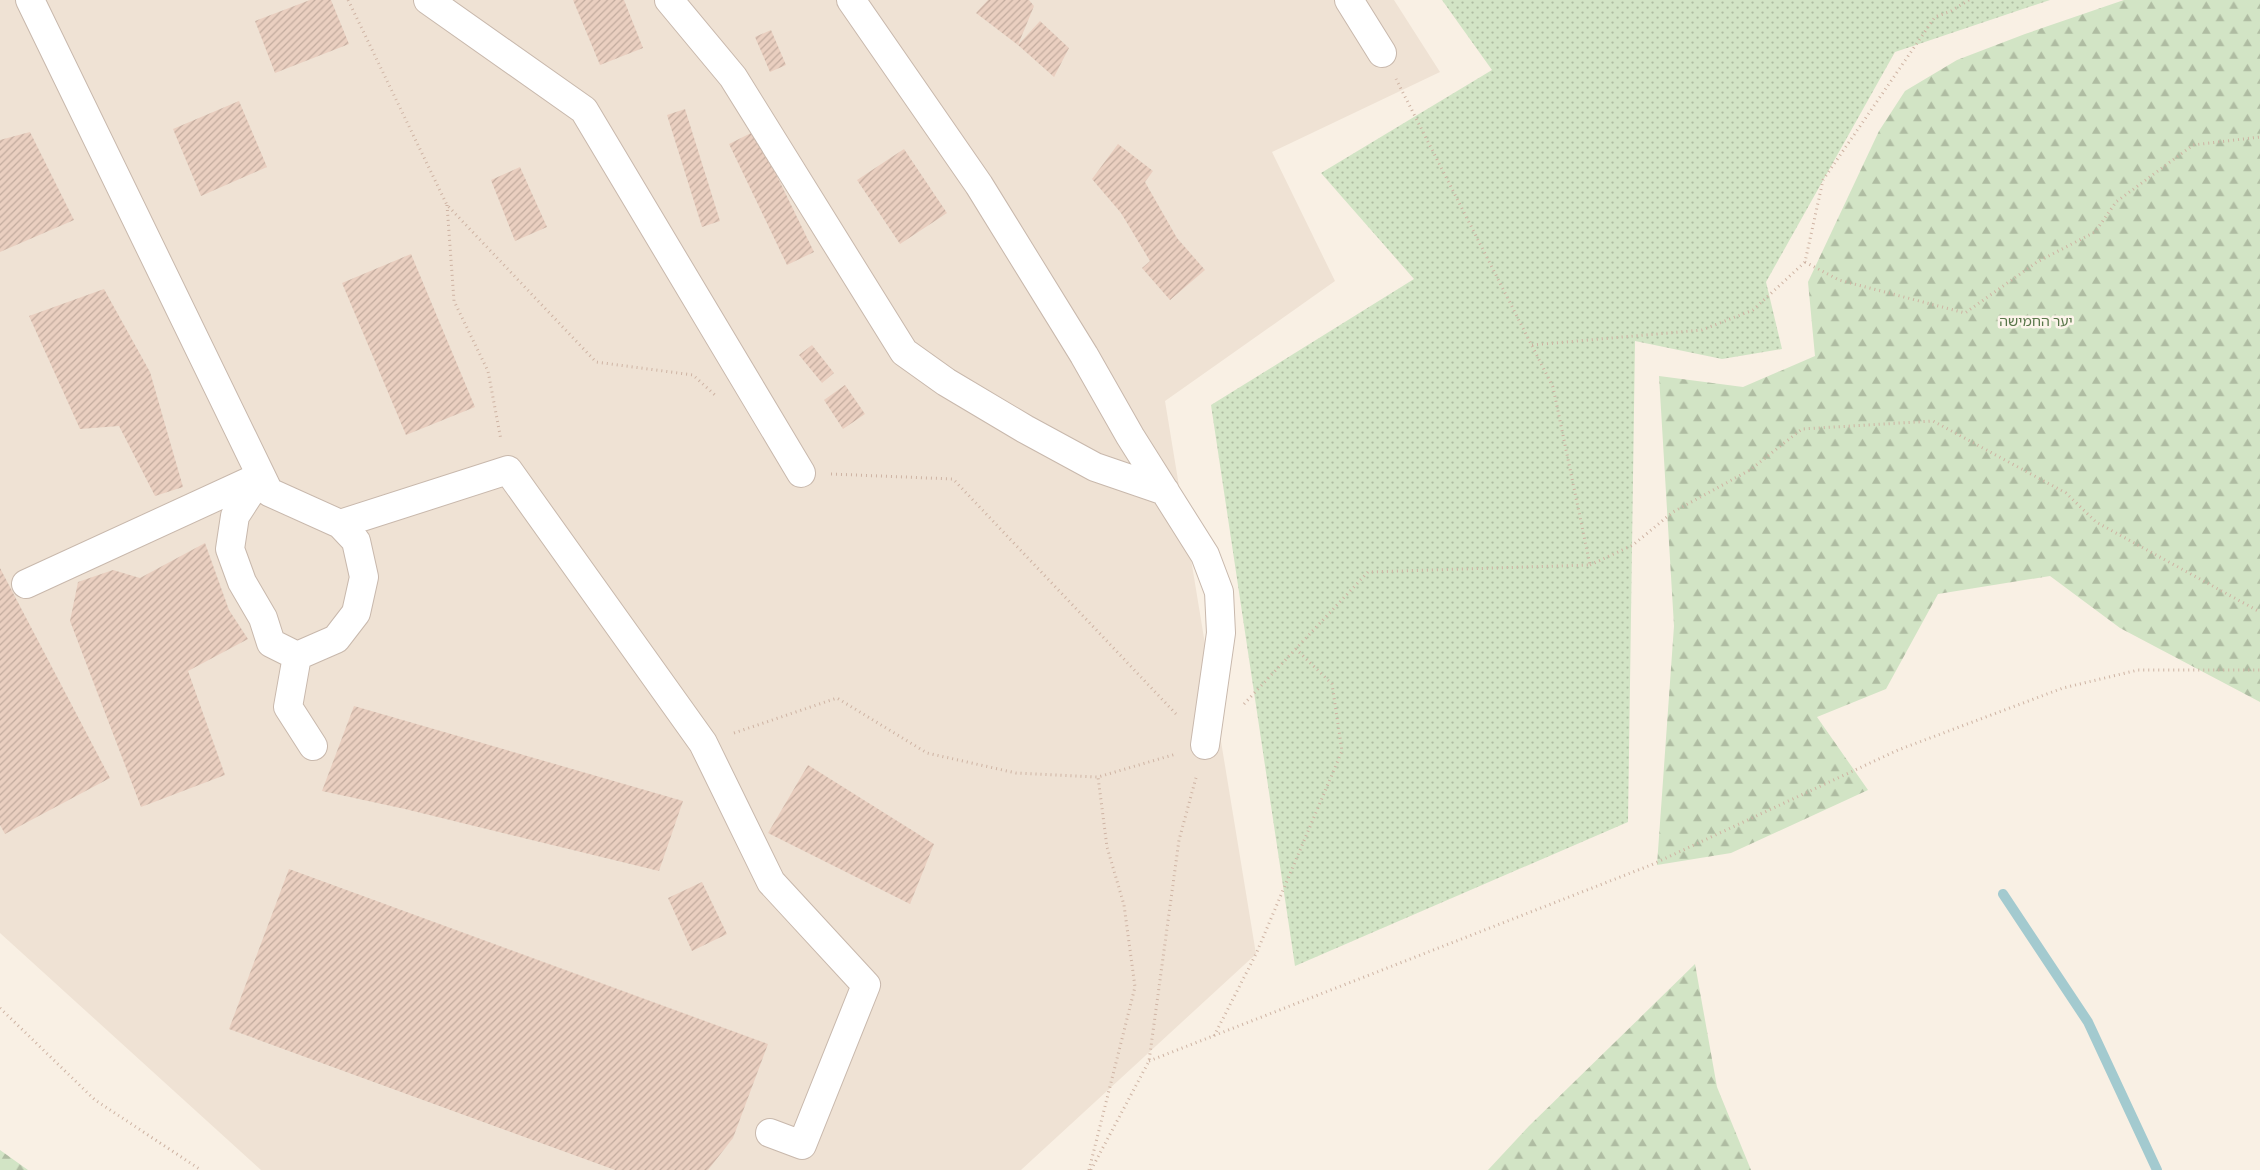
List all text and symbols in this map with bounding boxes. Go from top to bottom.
park label: יער החמישה [1999,313,2073,329]

